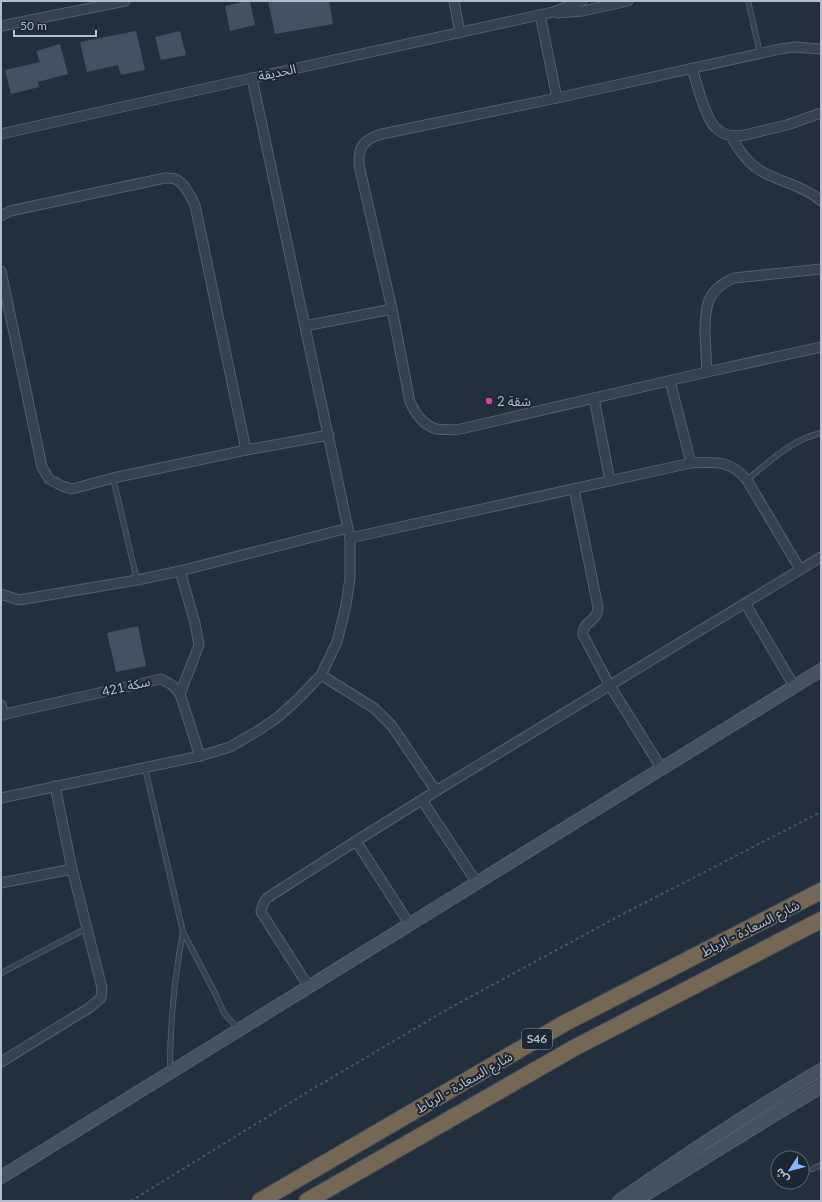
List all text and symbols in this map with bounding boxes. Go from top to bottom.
scale bar [14,12,96,38]
text: 50 m [20,18,47,33]
street label: الحديقة [257,60,297,84]
place label: شقة 2 [497,393,531,409]
marker: شقة 2 [484,396,494,406]
street label: سكة 421 [100,673,152,699]
street label: شارع السعادة - الرباط [698,896,803,962]
road number: S46 [522,1029,552,1049]
street label: شارع السعادة - الرباط [413,1048,516,1119]
north arrow [770,1150,810,1190]
text: ش [772,1166,792,1186]

